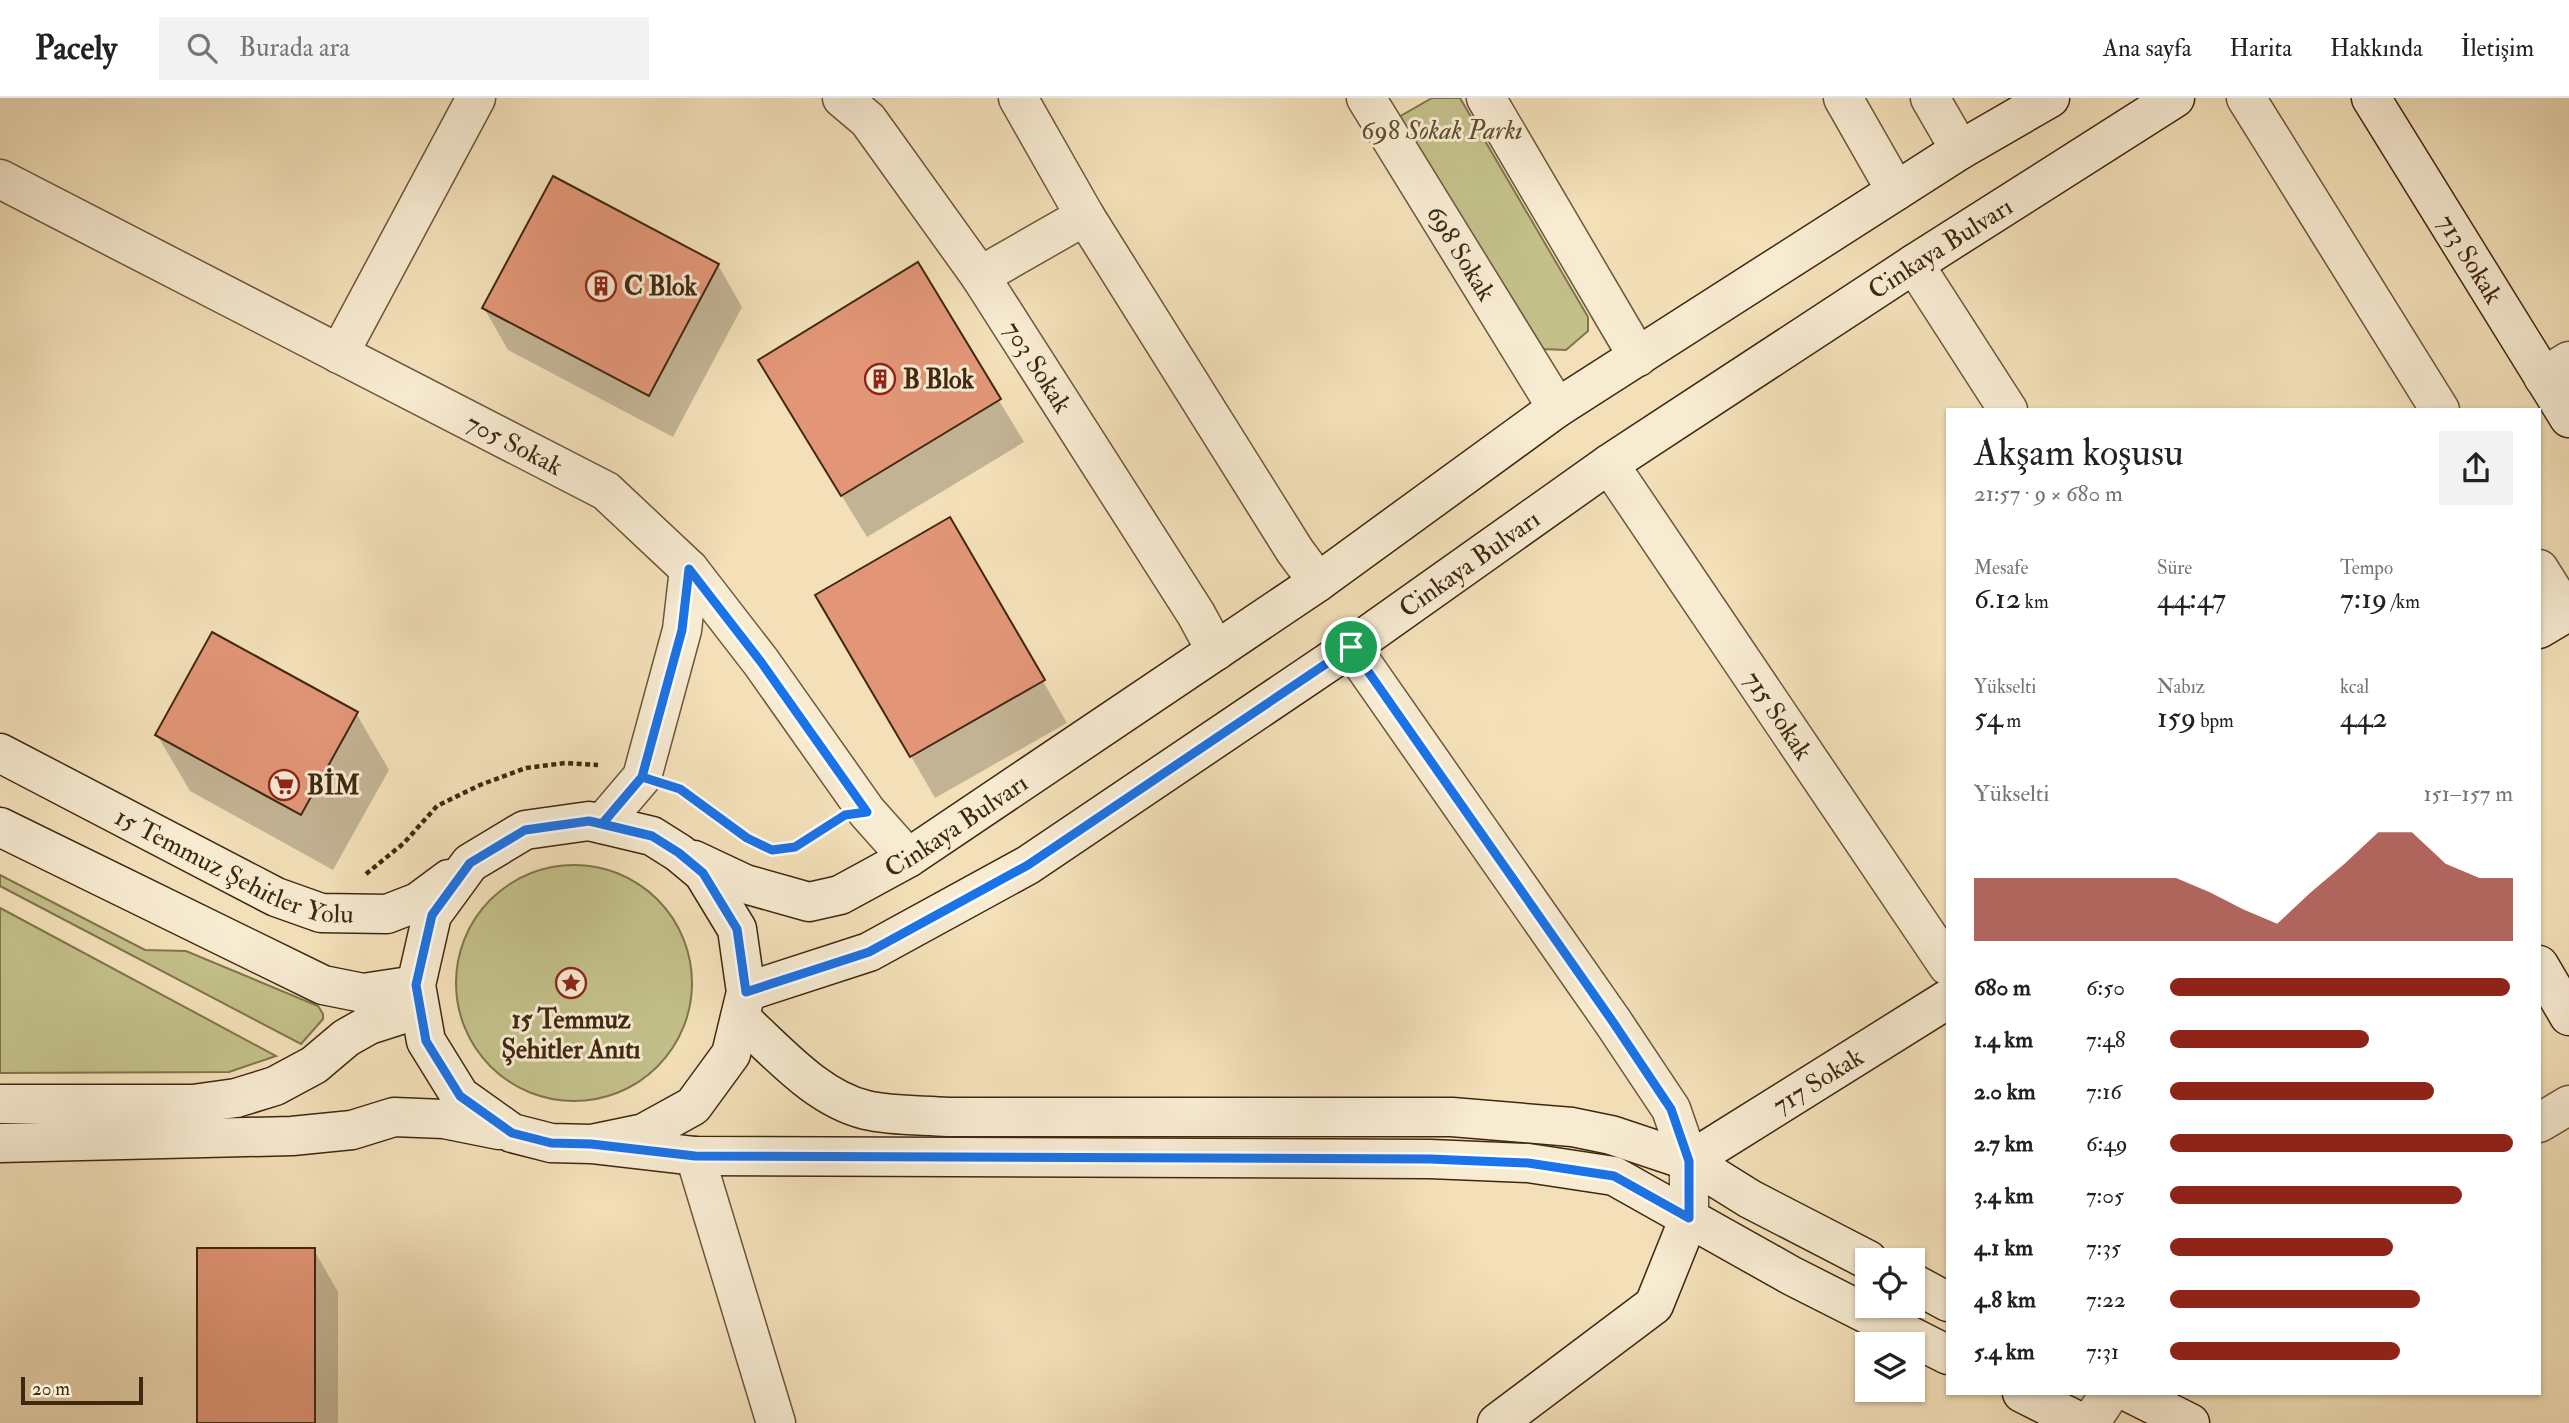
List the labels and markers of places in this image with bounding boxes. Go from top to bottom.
building icon: C Blok [584,269,618,303]
place label: C Blok [624,271,697,303]
building icon: B Blok [863,362,897,396]
place label: B Blok [903,364,974,396]
pin [1321,617,1381,677]
supermarket icon: BİM [267,768,301,802]
place label: BİM [307,768,360,802]
place icon: 15 Temmuz Şehitler Anıtı [554,966,588,1000]
place label: 15 Temmuz Şehitler Anıtı [501,1004,641,1066]

